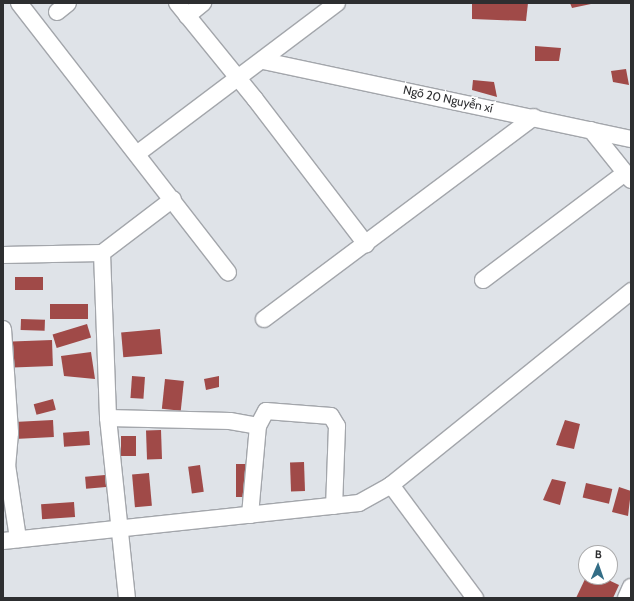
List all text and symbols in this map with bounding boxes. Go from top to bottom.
street label: Ngõ 20 Nguyễn xí [402,82,494,116]
north arrow [578,545,618,585]
text: B [595,547,602,561]

